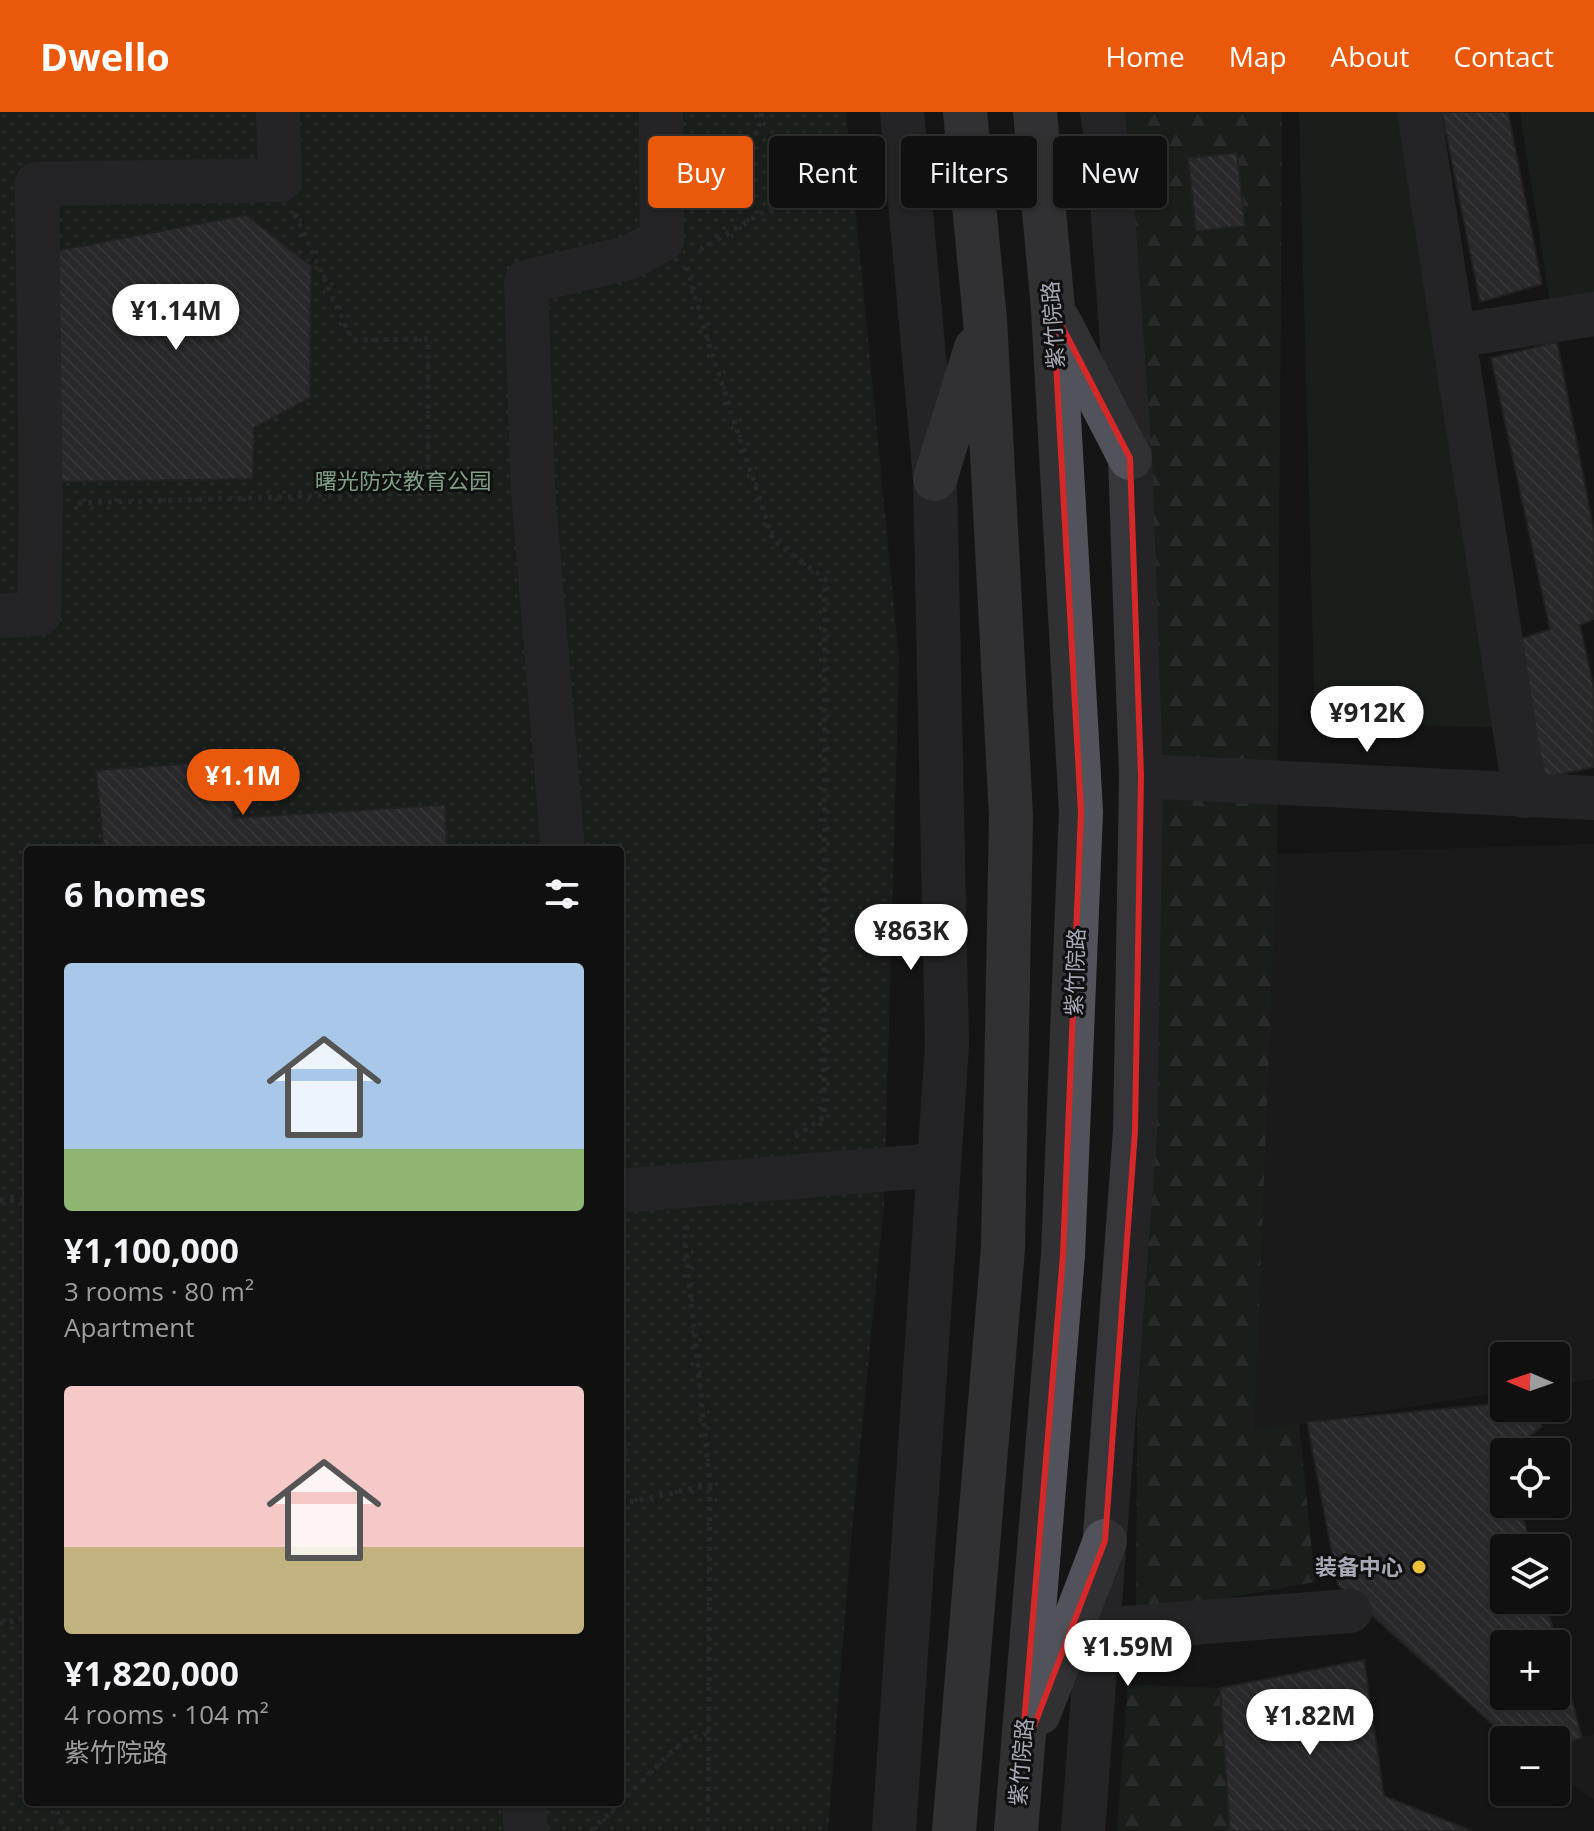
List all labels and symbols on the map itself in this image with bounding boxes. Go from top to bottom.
street label: 紫竹院路 [1034,280,1070,370]
pin: ¥1.14M [111,284,241,352]
park label: 曙光防灾教育公园 [315,465,491,495]
pin: ¥912K [1311,686,1423,754]
pin: ¥1.1M [187,749,299,817]
pin: ¥863K [855,904,967,972]
street label: 紫竹院路 [1057,927,1091,1016]
north arrow [1490,1342,1570,1422]
place label: 装备中心 [1315,1551,1403,1581]
marker: 装备中心 [1410,1558,1428,1576]
pin: ¥1.59M [1063,1620,1193,1688]
pin: ¥1.82M [1245,1689,1375,1757]
street label: 紫竹院路 [1001,1717,1039,1807]

